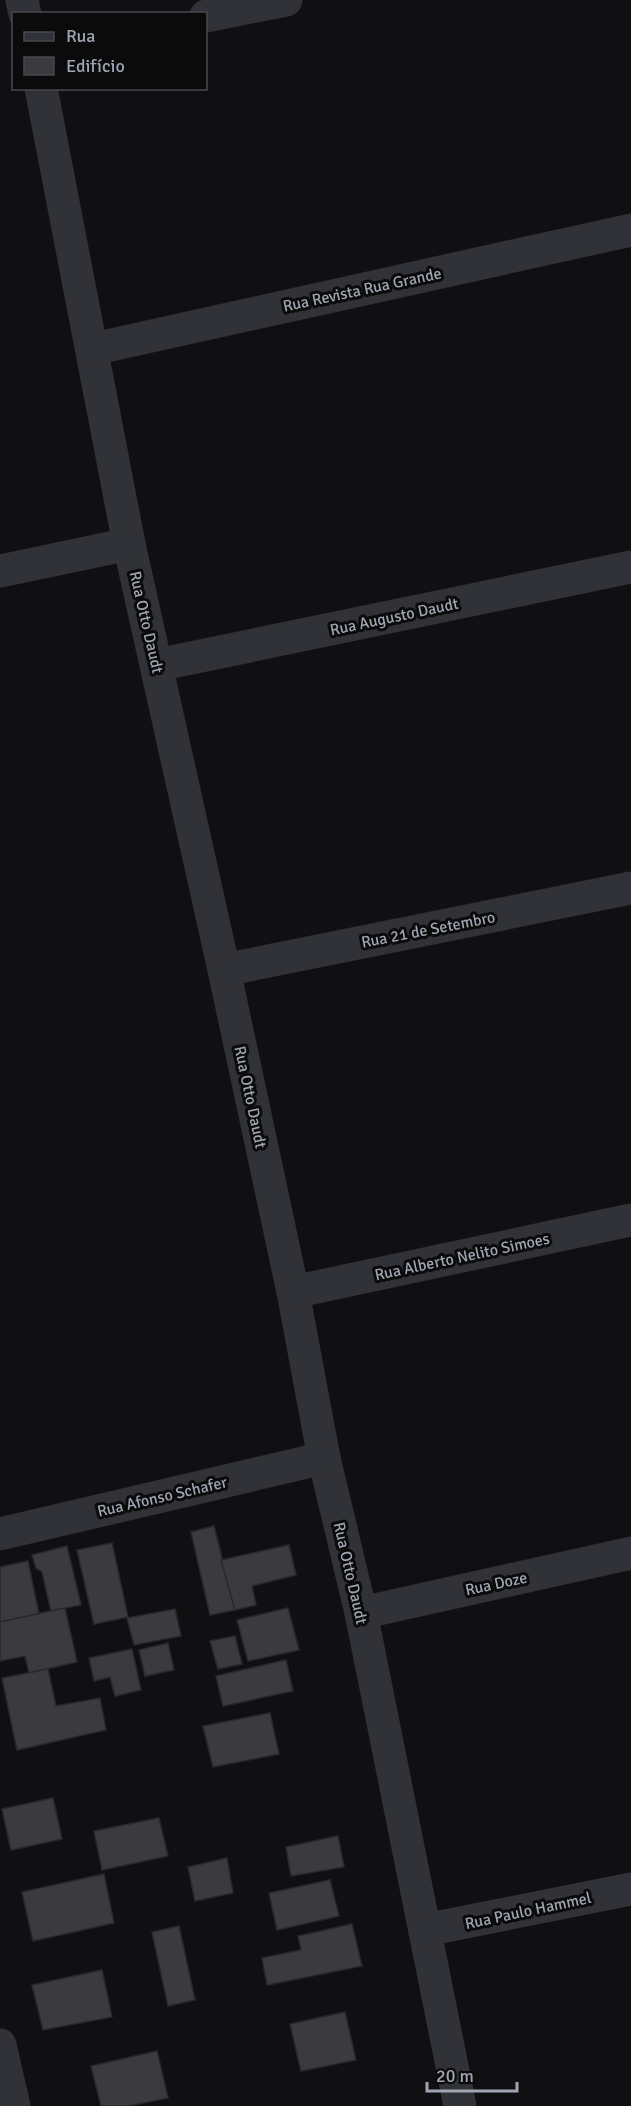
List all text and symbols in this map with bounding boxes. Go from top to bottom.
legend [12,12,207,90]
text: Rua [66,25,95,47]
text: Edifício [66,55,125,77]
street label: Rua Revista Rua Grande [281,263,443,317]
street label: Rua Otto Daudt [125,569,168,676]
street label: Rua Augusto Daudt [328,594,461,640]
street label: Rua 21 de Setembro [360,907,497,953]
street label: Rua Otto Daudt [229,1044,271,1151]
street label: Rua Alberto Nelito Simoes [373,1229,551,1285]
street label: Rua Afonso Schafer [95,1472,229,1522]
street label: Rua Otto Daudt [329,1520,372,1627]
street label: Rua Doze [463,1568,529,1600]
street label: Rua Paulo Hammel [463,1888,594,1934]
scale bar [427,2055,517,2093]
text: 20 m [436,2065,474,2087]

